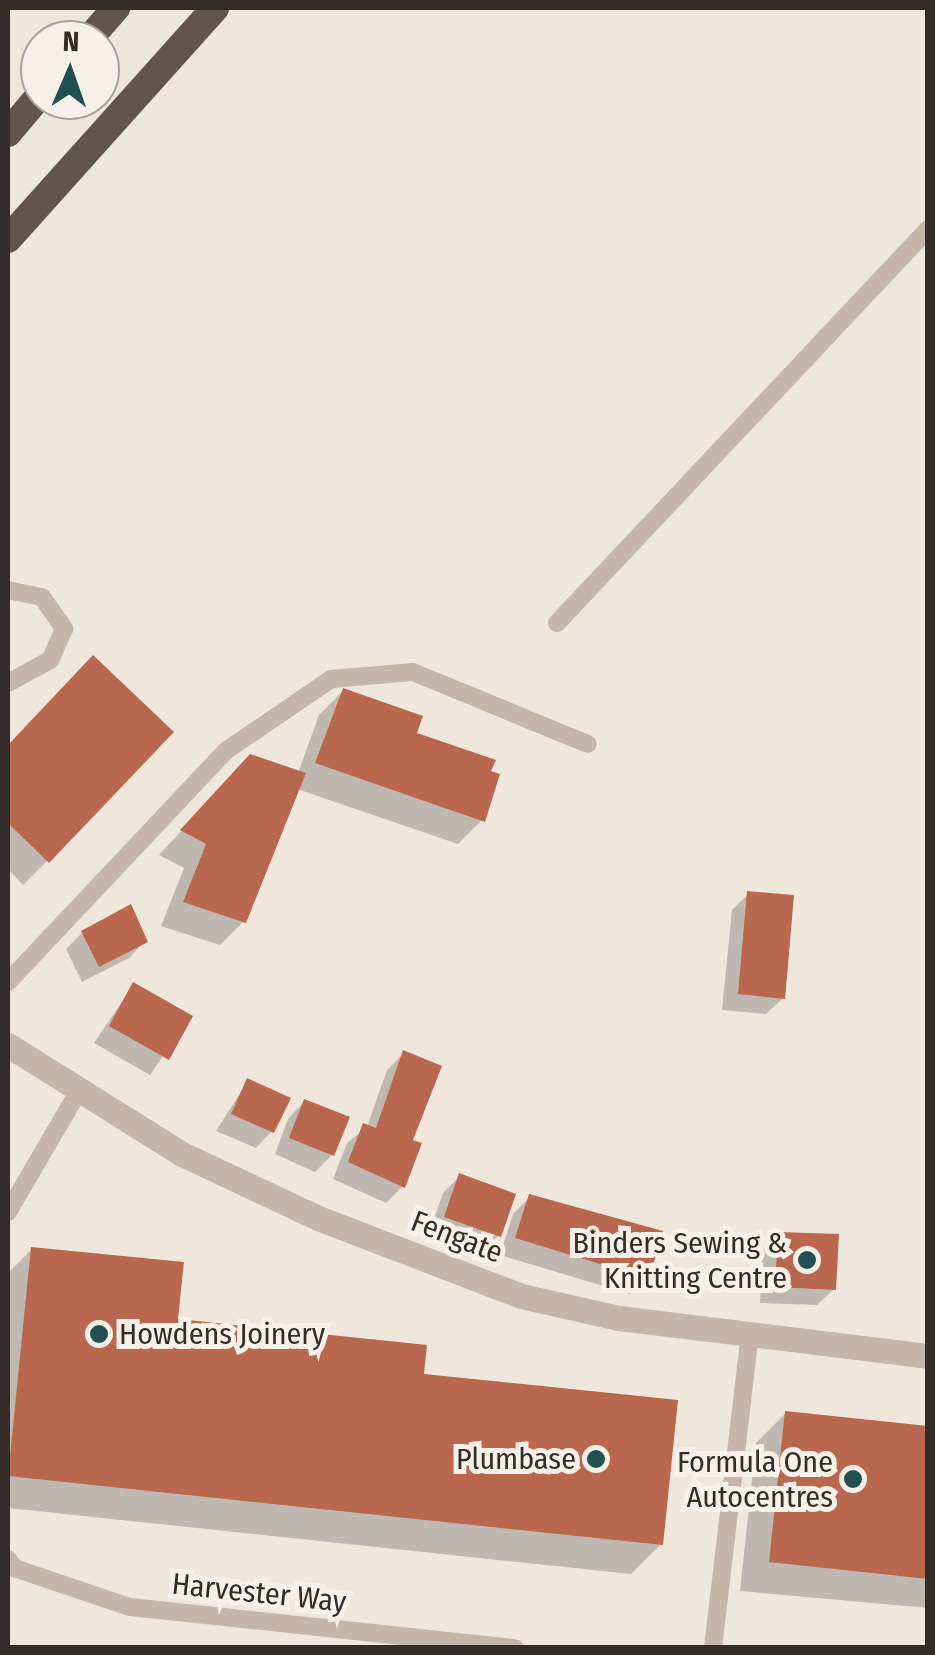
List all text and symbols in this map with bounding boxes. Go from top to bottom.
north arrow [20,20,120,120]
text: N [62,25,80,58]
street label: Fengate [406,1203,508,1271]
place label: Binders Sewing & Knitting Centre [573,1225,787,1296]
marker: Binders Sewing & Knitting Centre [796,1249,818,1271]
place label: Howdens Joinery [119,1316,325,1352]
marker: Howdens Joinery [88,1323,110,1345]
place label: Plumbase [456,1441,576,1477]
place label: Formula One Autocentres [677,1444,833,1514]
marker: Plumbase [585,1448,607,1470]
marker: Formula One Autocentres [842,1468,864,1490]
street label: Harvester Way [170,1566,348,1620]

